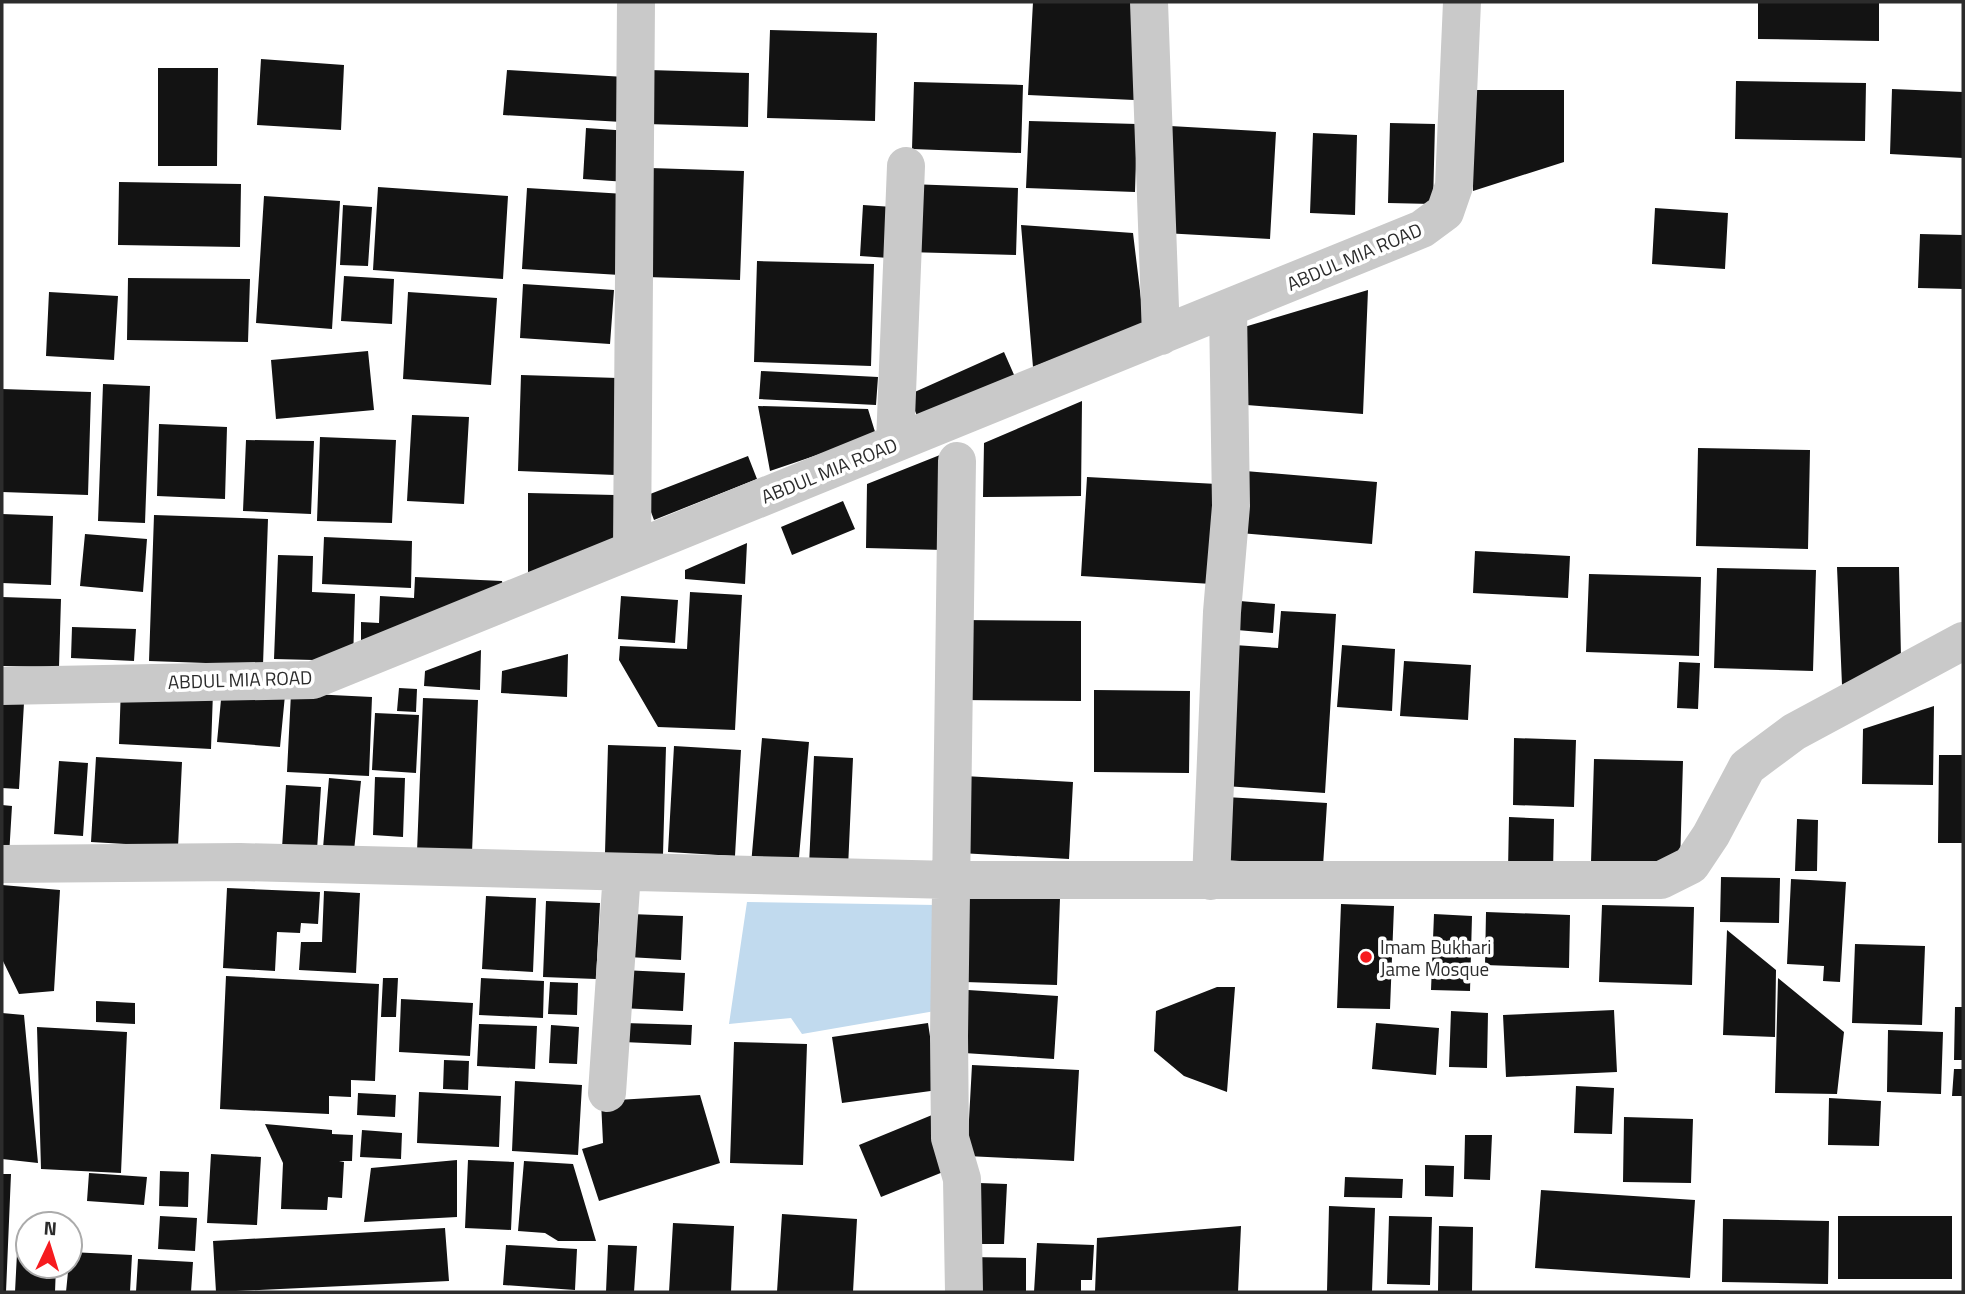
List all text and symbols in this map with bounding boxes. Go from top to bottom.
street label: ABDUL MIA ROAD [1282,214,1426,298]
street label: ABDUL MIA ROAD [757,429,901,511]
street label: ABDUL MIA ROAD [167,662,313,696]
place label: Imam Bukhari Jame Mosque [1380,932,1492,983]
marker: Imam Bukhari Jame Mosque [1358,949,1374,965]
north arrow [14,1210,84,1280]
text: N [43,1213,58,1242]

